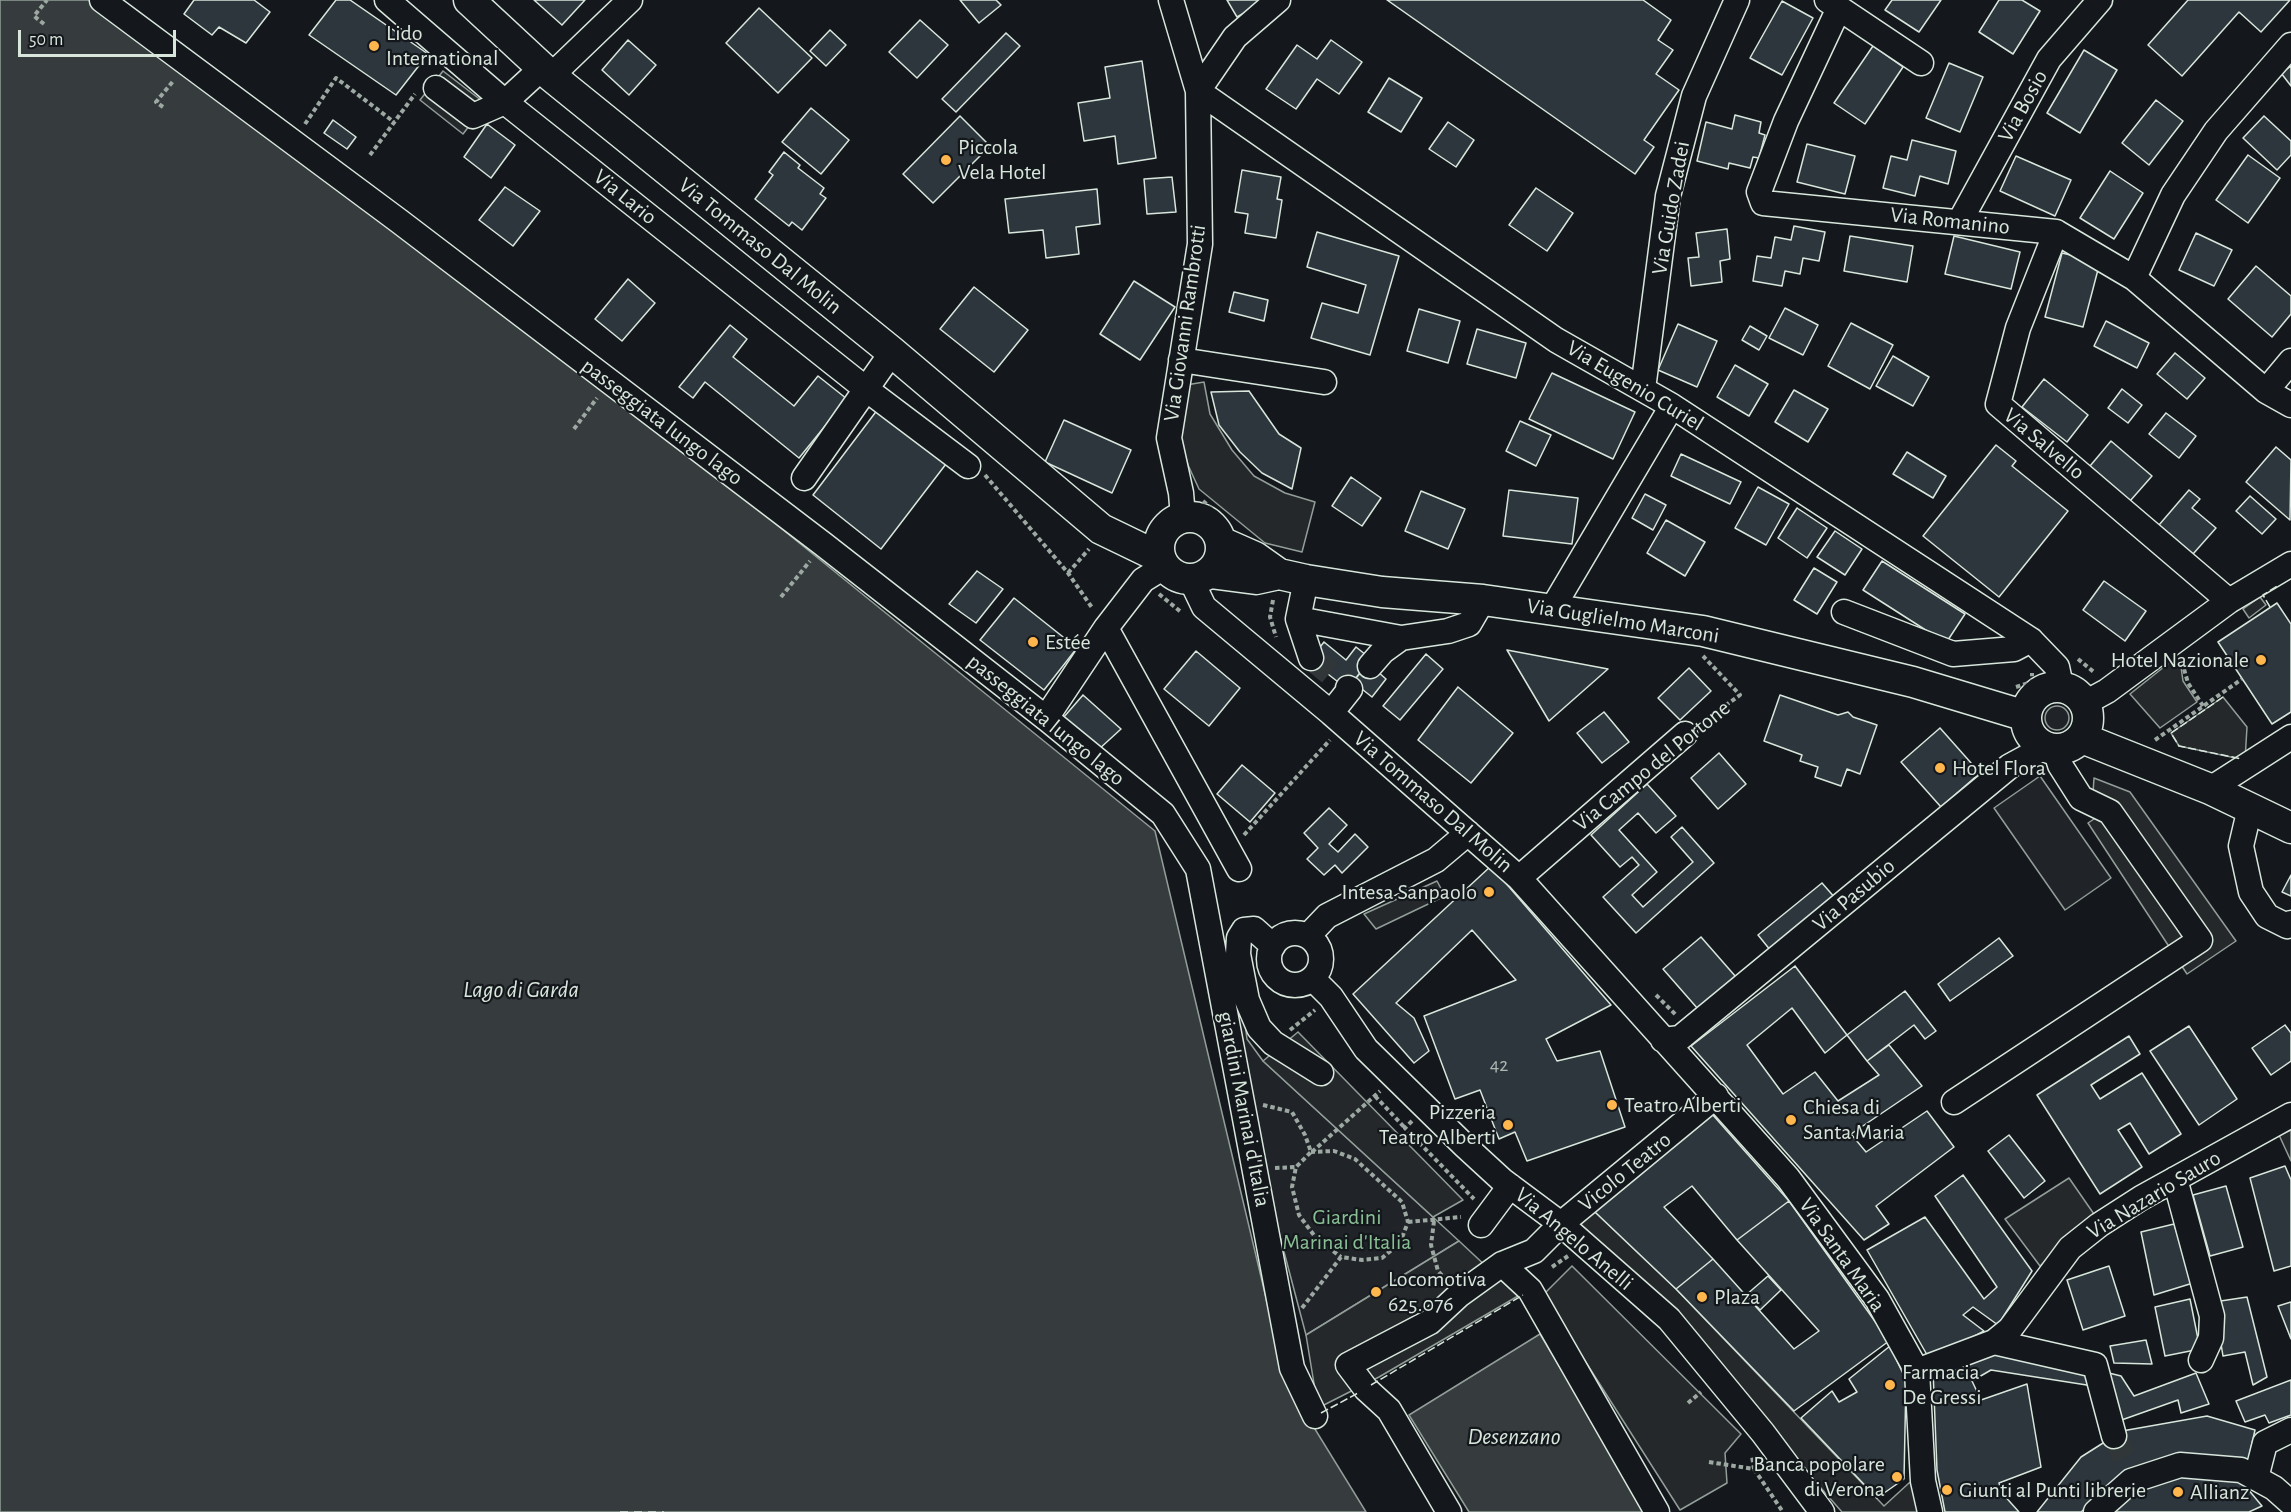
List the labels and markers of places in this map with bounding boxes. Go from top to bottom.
place label: Lido International [386,20,498,72]
marker: Lido International [367,39,381,53]
place label: Piccola Vela Hotel [958,134,1047,186]
marker: Piccola Vela Hotel [939,153,953,167]
place label: Estée [1045,629,1091,655]
marker: Estée [1026,635,1040,649]
place label: Hotel Nazionale [2111,647,2249,673]
marker: Hotel Nazionale [2254,653,2268,667]
place label: Hotel Flora [1952,755,2046,781]
marker: Hotel Flora [1933,761,1947,775]
place label: Intesa Sanpaolo [1342,879,1477,905]
marker: Intesa Sanpaolo [1482,885,1496,899]
place label: Teatro Alberti [1624,1092,1741,1118]
place label: Chiesa di Santa Maria [1803,1094,1905,1146]
marker: Teatro Alberti [1605,1098,1619,1112]
place label: Pizzeria Teatro Alberti [1379,1099,1496,1150]
marker: Chiesa di Santa Maria [1784,1113,1798,1127]
marker: Pizzeria Teatro Alberti [1501,1118,1515,1132]
place label: Locomotiva 625.076 [1388,1266,1487,1318]
place label: Plaza [1714,1284,1760,1310]
marker: Locomotiva 625.076 [1369,1285,1383,1299]
marker: Plaza [1695,1290,1709,1304]
place label: Farmacia De Gressi [1902,1359,1982,1410]
marker: Farmacia De Gressi [1883,1378,1897,1392]
place label: Banca popolare di Verona [1753,1451,1885,1502]
marker: Banca popolare di Verona [1890,1470,1904,1484]
place label: Giunti al Punti librerie [1959,1477,2146,1503]
place label: Allianz [2190,1479,2249,1505]
marker: Giunti al Punti librerie [1940,1483,1954,1497]
marker: Allianz [2171,1485,2185,1499]

